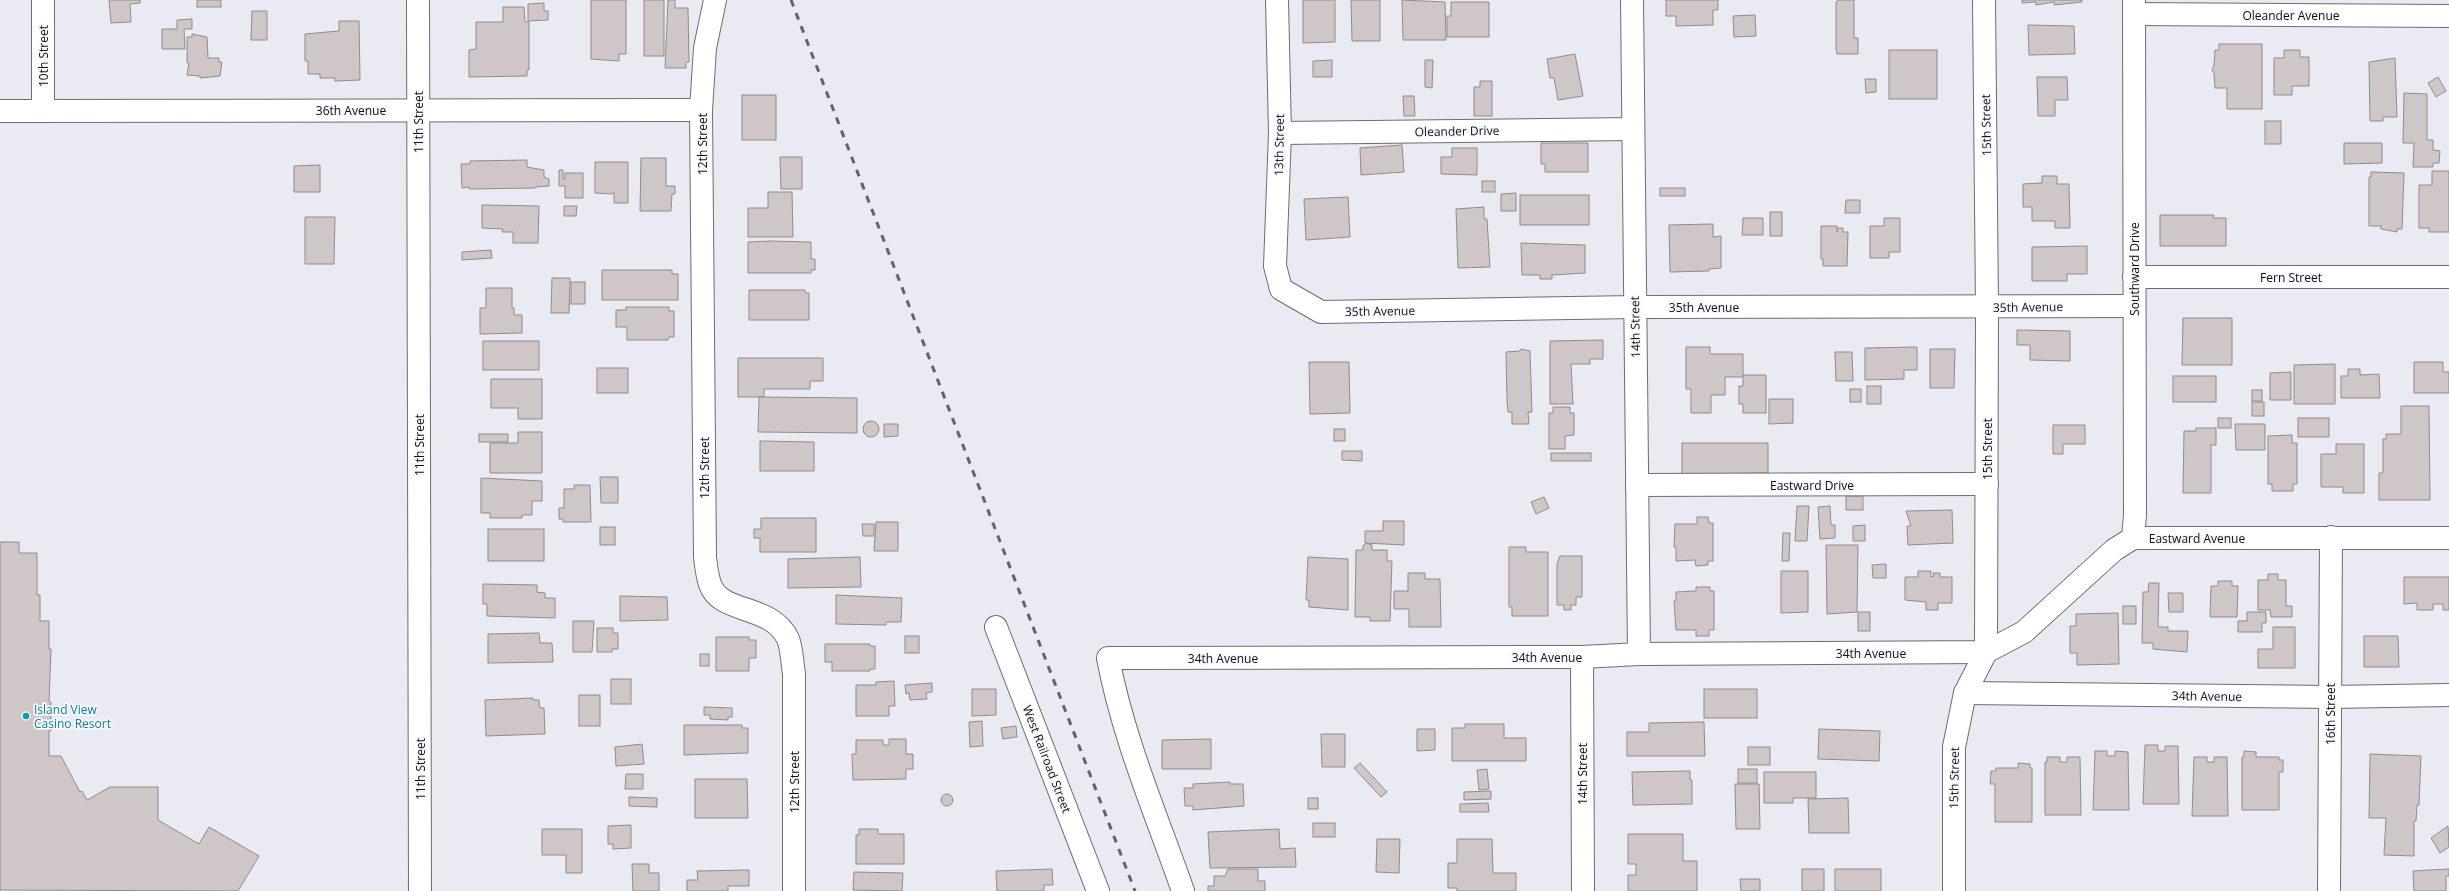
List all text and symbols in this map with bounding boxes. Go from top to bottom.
street label: Oleander Avenue [2242,7,2340,24]
street label: 10th Street [35,25,52,87]
street label: 11th Street [410,91,427,153]
street label: 15th Street [1977,94,1995,156]
street label: 36th Avenue [316,102,386,119]
street label: 12th Street [694,113,711,175]
street label: 13th Street [1270,114,1288,176]
street label: Oleander Drive [1415,122,1500,140]
street label: Southward Drive [2126,222,2143,316]
street label: Fern Street [2260,269,2322,286]
street label: 14th Street [1626,296,1644,358]
street label: 35th Avenue [1993,298,2064,316]
street label: 35th Avenue [1669,299,1739,316]
street label: 35th Avenue [1345,302,1416,320]
street label: 11th Street [411,414,428,476]
street label: 15th Street [1979,418,1996,480]
street label: 12th Street [696,437,713,499]
street label: Eastward Drive [1770,477,1854,494]
street label: Eastward Avenue [2149,530,2245,547]
street label: 34th Avenue [1836,645,1906,662]
street label: 34th Avenue [1512,649,1582,666]
street label: 34th Avenue [1188,650,1258,667]
street label: 16th Street [2322,683,2339,745]
street label: 34th Avenue [2172,687,2243,705]
place label: Island View Casino Resort [34,701,111,732]
street label: West Railroad Street [1019,703,1075,815]
marker: Island View Casino Resort [21,711,31,721]
street label: 11th Street [412,738,429,800]
street label: 14th Street [1574,743,1591,805]
street label: 15th Street [1945,747,1963,809]
street label: 12th Street [786,751,803,813]

